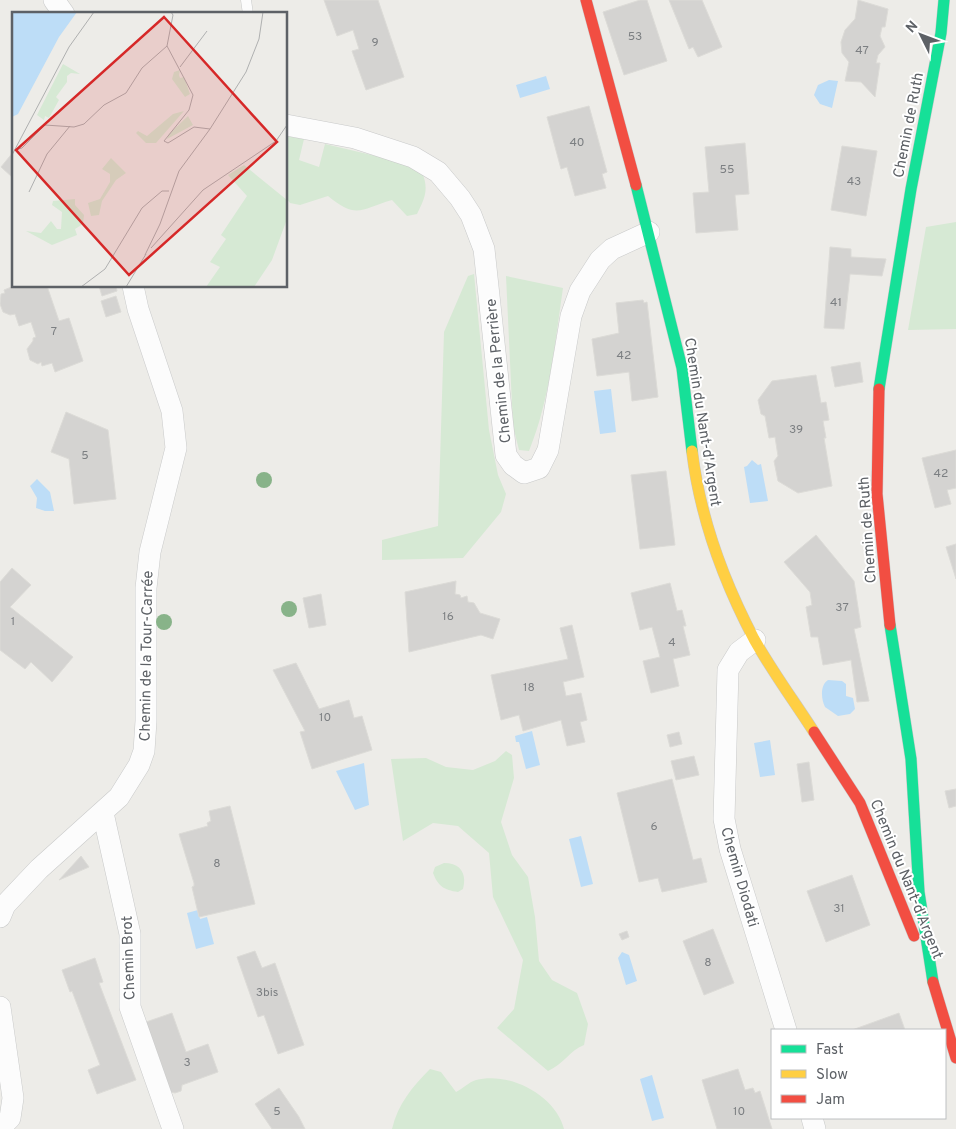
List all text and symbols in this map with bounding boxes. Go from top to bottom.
north arrow [896,10,946,60]
inset map [12,12,288,288]
text: N [903,18,922,37]
house number: 53 [628,29,642,45]
house number: 9 [371,35,379,51]
house number: 47 [855,43,869,59]
street label: Chemin de Ruth [890,71,929,180]
house number: 40 [569,135,585,151]
house number: 55 [720,162,734,178]
house number: 43 [847,174,861,190]
house number: 41 [830,295,842,311]
street label: Chemin de la Perrière [482,298,517,444]
house number: 7 [51,324,57,340]
street label: Chemin du Nant-d'Argent [679,336,724,508]
house number: 42 [617,348,631,364]
house number: 39 [789,422,803,438]
house number: 5 [81,448,89,464]
house number: 42 [934,466,948,482]
street label: Chemin de Ruth [855,476,882,584]
street label: Chemin de la Tour-Carrée [137,570,158,742]
house number: 37 [835,600,849,616]
house number: 16 [442,609,454,625]
house number: 1 [11,614,15,630]
house number: 4 [668,635,676,651]
house number: 18 [523,680,535,696]
house number: 10 [319,710,331,726]
street label: Chemin du Nant-d'Argent [865,797,946,962]
house number: 6 [650,819,658,835]
street label: Chemin Diodati [715,825,762,930]
house number: 8 [213,856,221,872]
house number: 31 [833,901,845,917]
street label: Chemin Brot [119,915,140,1000]
house number: 8 [704,955,712,971]
house number: 3bis [256,985,278,1001]
legend [771,1029,946,1119]
text: Fast [816,1041,844,1060]
house number: 3 [183,1055,191,1071]
text: Slow [816,1066,848,1085]
text: Jam [816,1091,845,1110]
house number: 5 [273,1104,281,1120]
house number: 10 [733,1104,745,1120]

